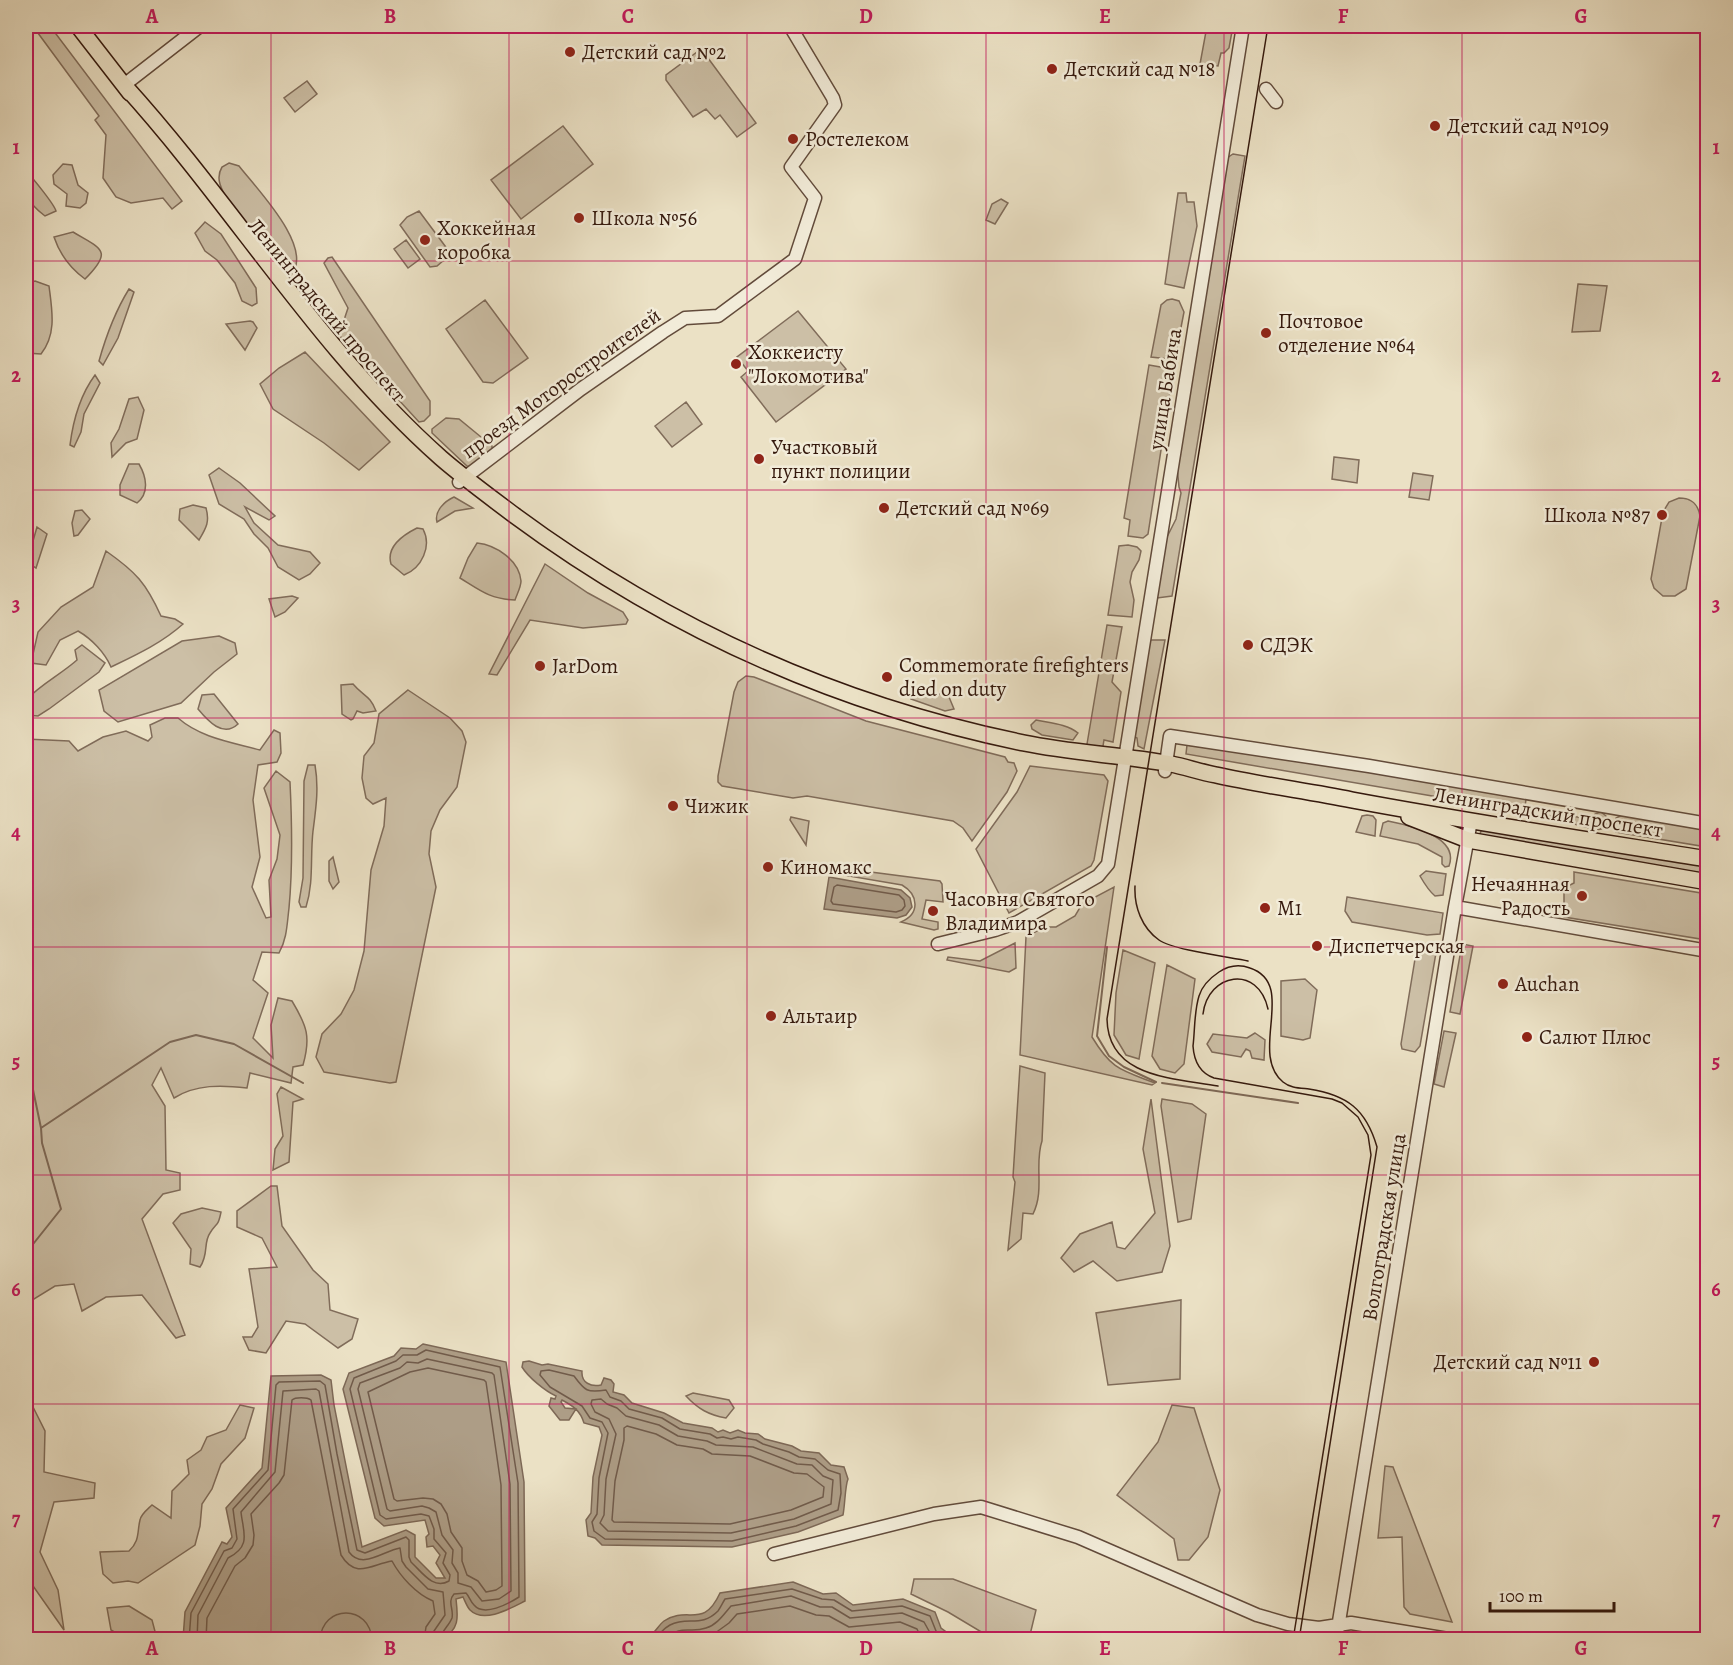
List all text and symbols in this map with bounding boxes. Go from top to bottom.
text: A [145,3,159,30]
text: B [384,3,396,30]
text: C [622,3,634,30]
text: D [859,3,873,30]
text: E [1099,3,1111,30]
text: F [1338,3,1349,30]
text: G [1574,3,1588,30]
place label: Детский сад №2 [582,38,726,66]
marker: Детский сад №2 [563,45,577,59]
place label: Детский сад №18 [1064,55,1215,83]
marker: Детский сад №18 [1045,62,1059,76]
place label: Детский сад №109 [1447,112,1609,140]
marker: Детский сад №109 [1428,119,1442,133]
place label: Ростелеком [805,125,909,153]
marker: Ростелеком [786,132,800,146]
text: 1 [12,134,20,161]
text: 1 [1712,134,1720,161]
place label: Школа №56 [591,204,698,232]
marker: Школа №56 [572,211,586,225]
street label: Ленинградский проспект [242,212,412,408]
place label: Хоккейная коробка [437,214,536,266]
marker: Хоккейная коробка [418,233,432,247]
street label: проезд Моторостроителей [456,301,666,465]
place label: Почтовое отделение №64 [1278,307,1415,359]
street label: улица Бабича [1141,326,1189,453]
marker: Почтовое отделение №64 [1259,326,1273,340]
place label: Хоккеисту "Локомотива" [748,338,869,390]
marker: Хоккеисту "Локомотива" [729,357,743,371]
text: 2 [11,362,21,389]
text: 2 [1711,362,1721,389]
place label: Участковый пункт полиции [771,433,911,485]
marker: Участковый пункт полиции [752,452,766,466]
place label: Детский сад №69 [896,494,1049,522]
marker: Детский сад №69 [877,501,891,515]
place label: Школа №87 [1543,501,1650,529]
marker: Школа №87 [1655,508,1669,522]
text: 3 [12,591,20,618]
text: 3 [1712,591,1720,618]
place label: СДЭК [1260,631,1314,659]
marker: СДЭК [1241,638,1255,652]
place label: Commemorate firefighters died on duty [899,651,1129,703]
place label: JarDom [552,652,618,680]
marker: JarDom [533,659,547,673]
marker: Commemorate firefighters died on duty [880,670,894,684]
street label: Ленинградский проспект [1431,780,1665,844]
place label: Чижик [685,792,749,820]
marker: Чижик [666,799,680,813]
text: 4 [11,819,21,846]
text: 4 [1711,819,1721,846]
place label: Киномакс [780,853,872,881]
marker: Киномакс [761,860,775,874]
place label: Нечаянная Радость [1471,870,1570,922]
place label: Часовня Святого Владимира [945,885,1095,937]
marker: Нечаянная Радость [1575,889,1589,903]
place label: М1 [1277,894,1302,922]
marker: М1 [1258,901,1272,915]
marker: Часовня Святого Владимира [926,904,940,918]
place label: Диспетчерская [1329,932,1465,960]
marker: Диспетчерская [1310,939,1324,953]
place label: Auchan [1514,970,1580,998]
marker: Auchan [1496,977,1510,991]
place label: Альтаир [782,1002,857,1030]
marker: Альтаир [764,1009,778,1023]
place label: Салют Плюс [1539,1023,1651,1051]
marker: Салют Плюс [1520,1030,1534,1044]
text: 5 [12,1048,20,1075]
text: 5 [1712,1048,1720,1075]
street label: Волгоградская улица [1355,1131,1413,1323]
text: 6 [11,1276,21,1303]
text: 6 [1711,1276,1721,1303]
place label: Детский сад №11 [1434,1348,1582,1376]
marker: Детский сад №11 [1587,1355,1601,1369]
text: 7 [12,1505,21,1532]
text: 7 [1712,1505,1721,1532]
scale bar [1490,1575,1614,1613]
text: 100 m [1499,1584,1543,1608]
text: A [145,1635,159,1662]
text: B [384,1635,396,1662]
text: C [622,1635,634,1662]
text: D [859,1635,873,1662]
text: E [1099,1635,1111,1662]
text: F [1338,1635,1349,1662]
text: G [1574,1635,1588,1662]

